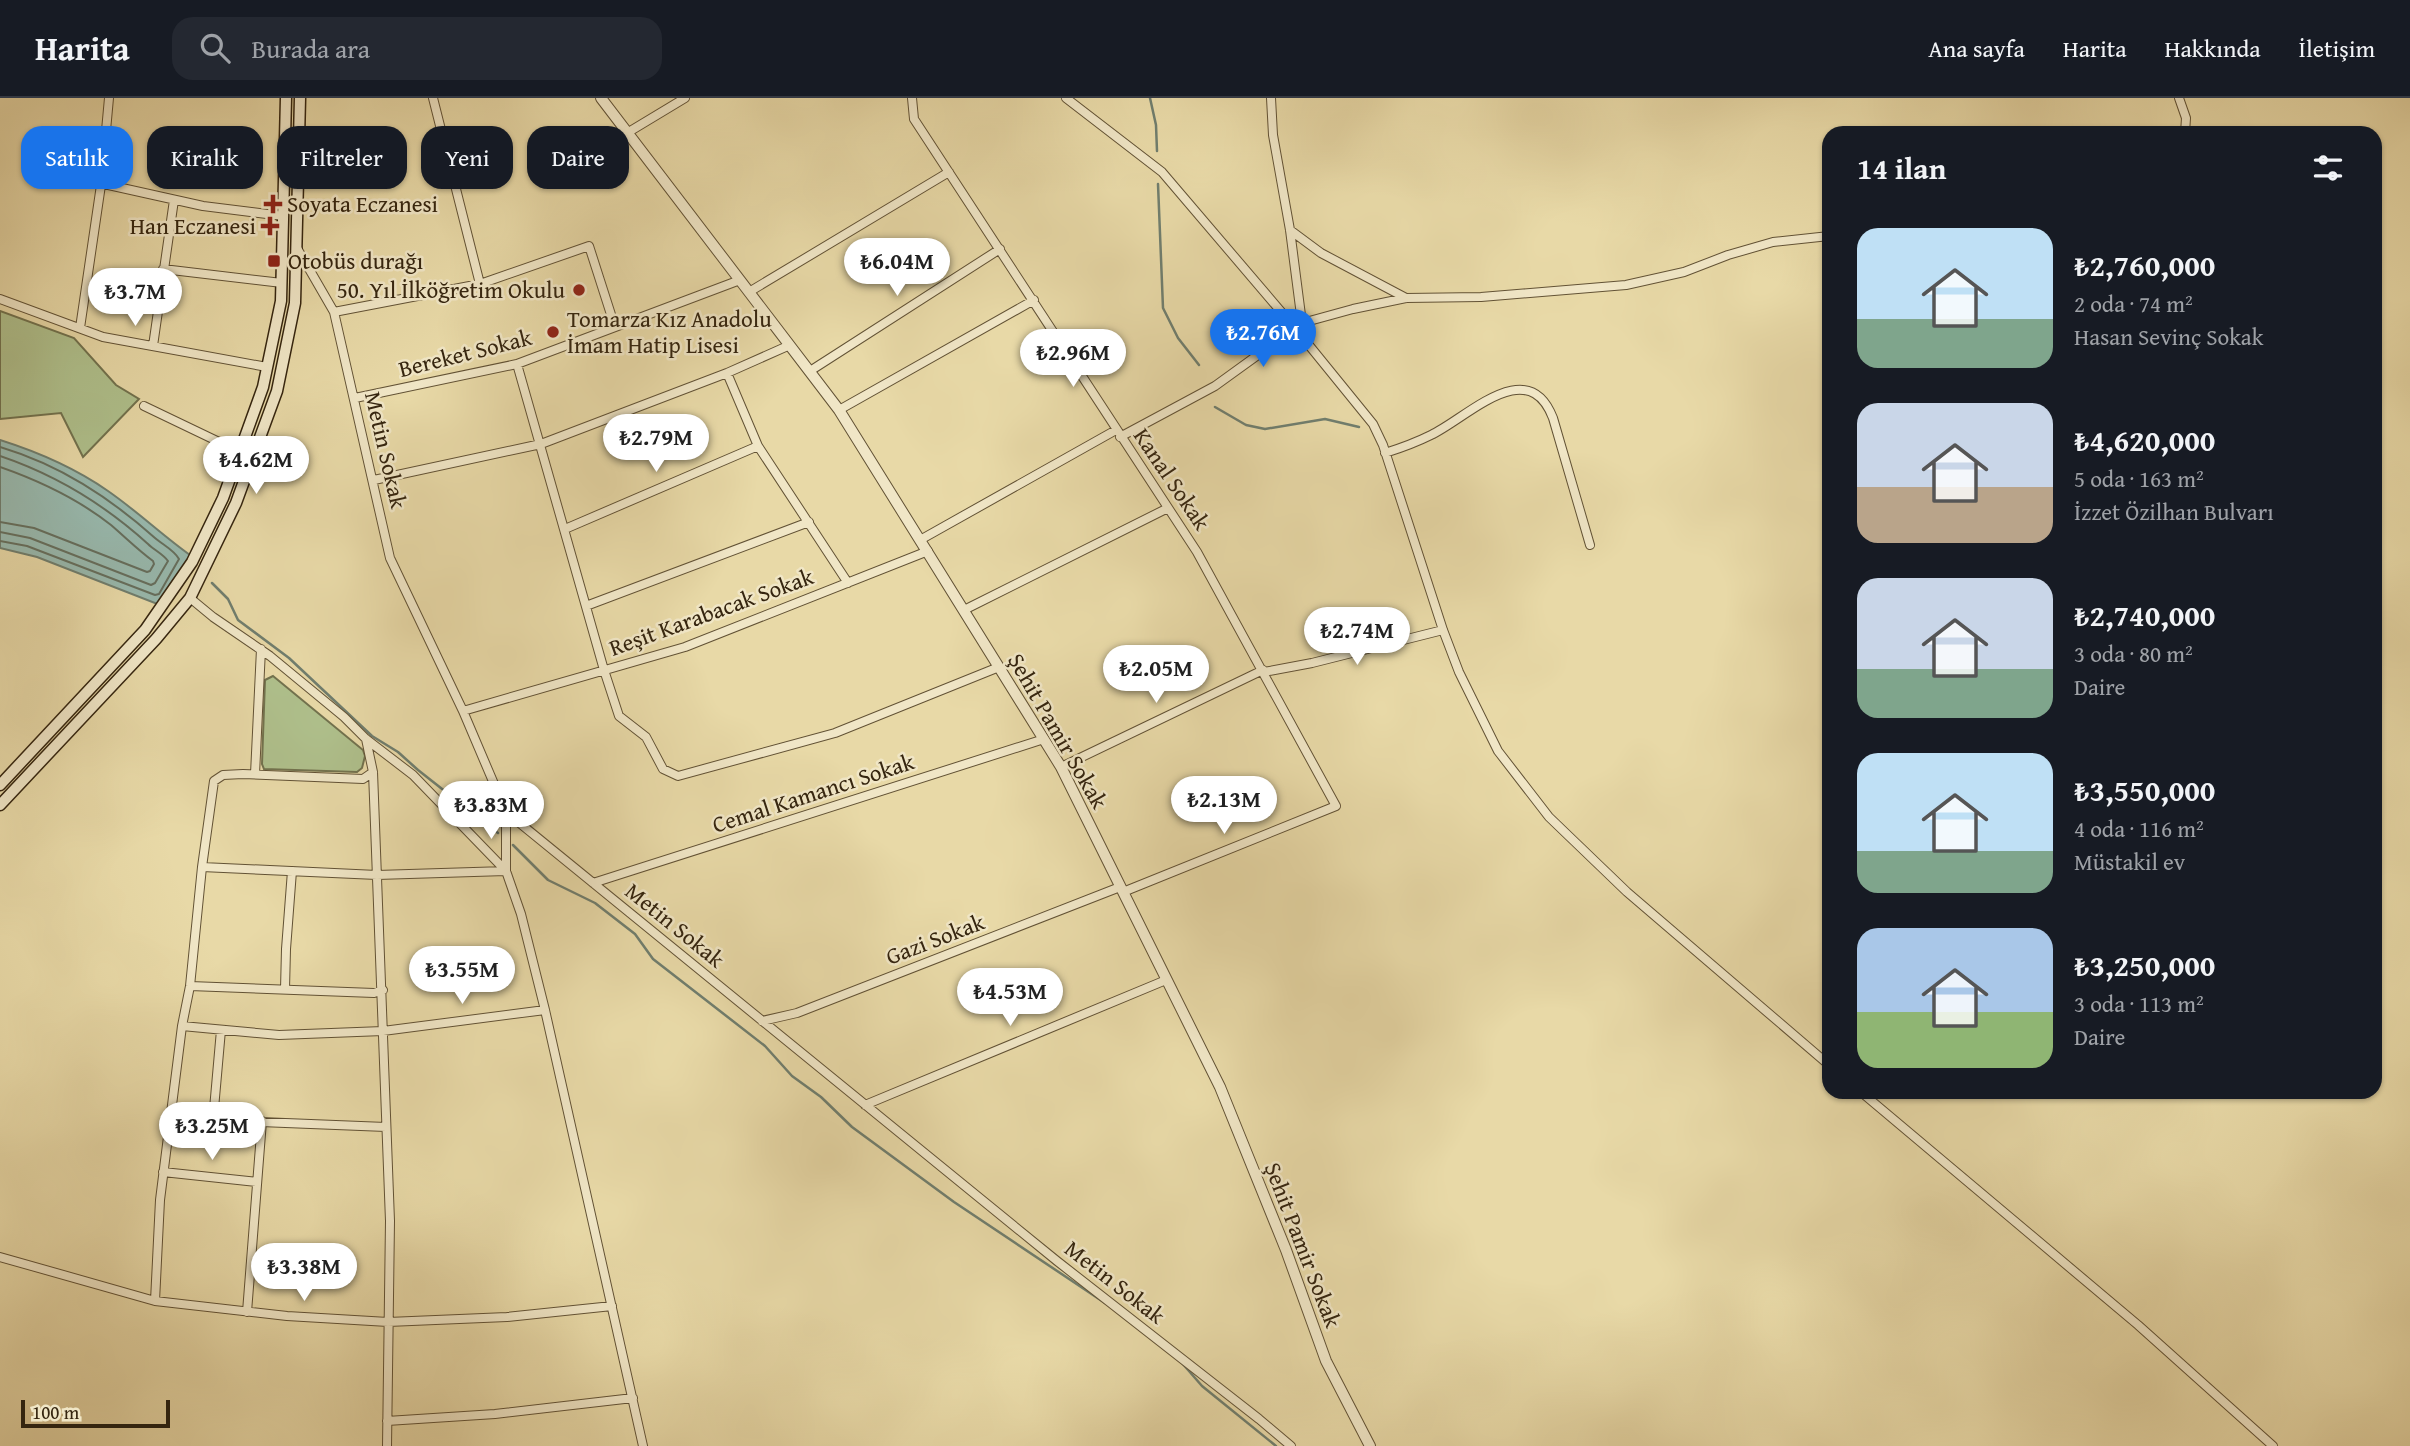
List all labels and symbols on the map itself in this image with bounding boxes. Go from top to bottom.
place label: Soyata Eczanesi [287,187,438,220]
marker: Soyata Eczanesi [265,196,281,212]
place label: Han Eczanesi [130,209,256,242]
marker: Han Eczanesi [262,218,278,234]
pin: ₺6.04M [840,238,954,298]
place label: Otobüs durağı [288,244,423,277]
marker: Otobüs durağı [266,253,282,269]
pin: ₺3.7M [86,268,184,328]
place label: 50. Yıl İlköğretim Okulu [337,273,566,306]
marker: 50. Yıl İlköğretim Okulu [571,282,587,298]
place label: Tomarza Kız Anadolu İmam Hatip Lisesi [567,302,772,361]
pin: ₺2.76M [1206,310,1320,369]
street label: Bereket Sokak [395,320,535,385]
marker: Tomarza Kız Anadolu İmam Hatip Lisesi [545,324,561,340]
pin: ₺2.96M [1016,330,1130,389]
street label: Metin Sokak [357,388,416,512]
pin: ₺2.79M [599,414,713,474]
street label: Kanal Sokak [1126,421,1219,537]
pin: ₺4.62M [199,436,313,496]
street label: Reşit Karabacak Sokak [604,559,818,664]
pin: ₺2.74M [1300,608,1414,667]
pin: ₺2.05M [1099,646,1213,705]
street label: Şehit Pamir Sokak [1000,647,1117,815]
street label: Cemal Kamancı Sokak [708,744,918,841]
pin: ₺2.13M [1167,776,1281,836]
pin: ₺3.83M [434,782,548,841]
street label: Metin Sokak [619,874,732,975]
street label: Gazi Sokak [881,905,989,972]
pin: ₺3.55M [405,946,519,1006]
pin: ₺4.53M [953,968,1067,1028]
pin: ₺3.25M [155,1102,269,1162]
street label: Şehit Pamir Sokak [1257,1157,1350,1333]
street label: Metin Sokak [1058,1232,1173,1332]
pin: ₺3.38M [247,1244,361,1303]
scale bar [21,1397,170,1429]

